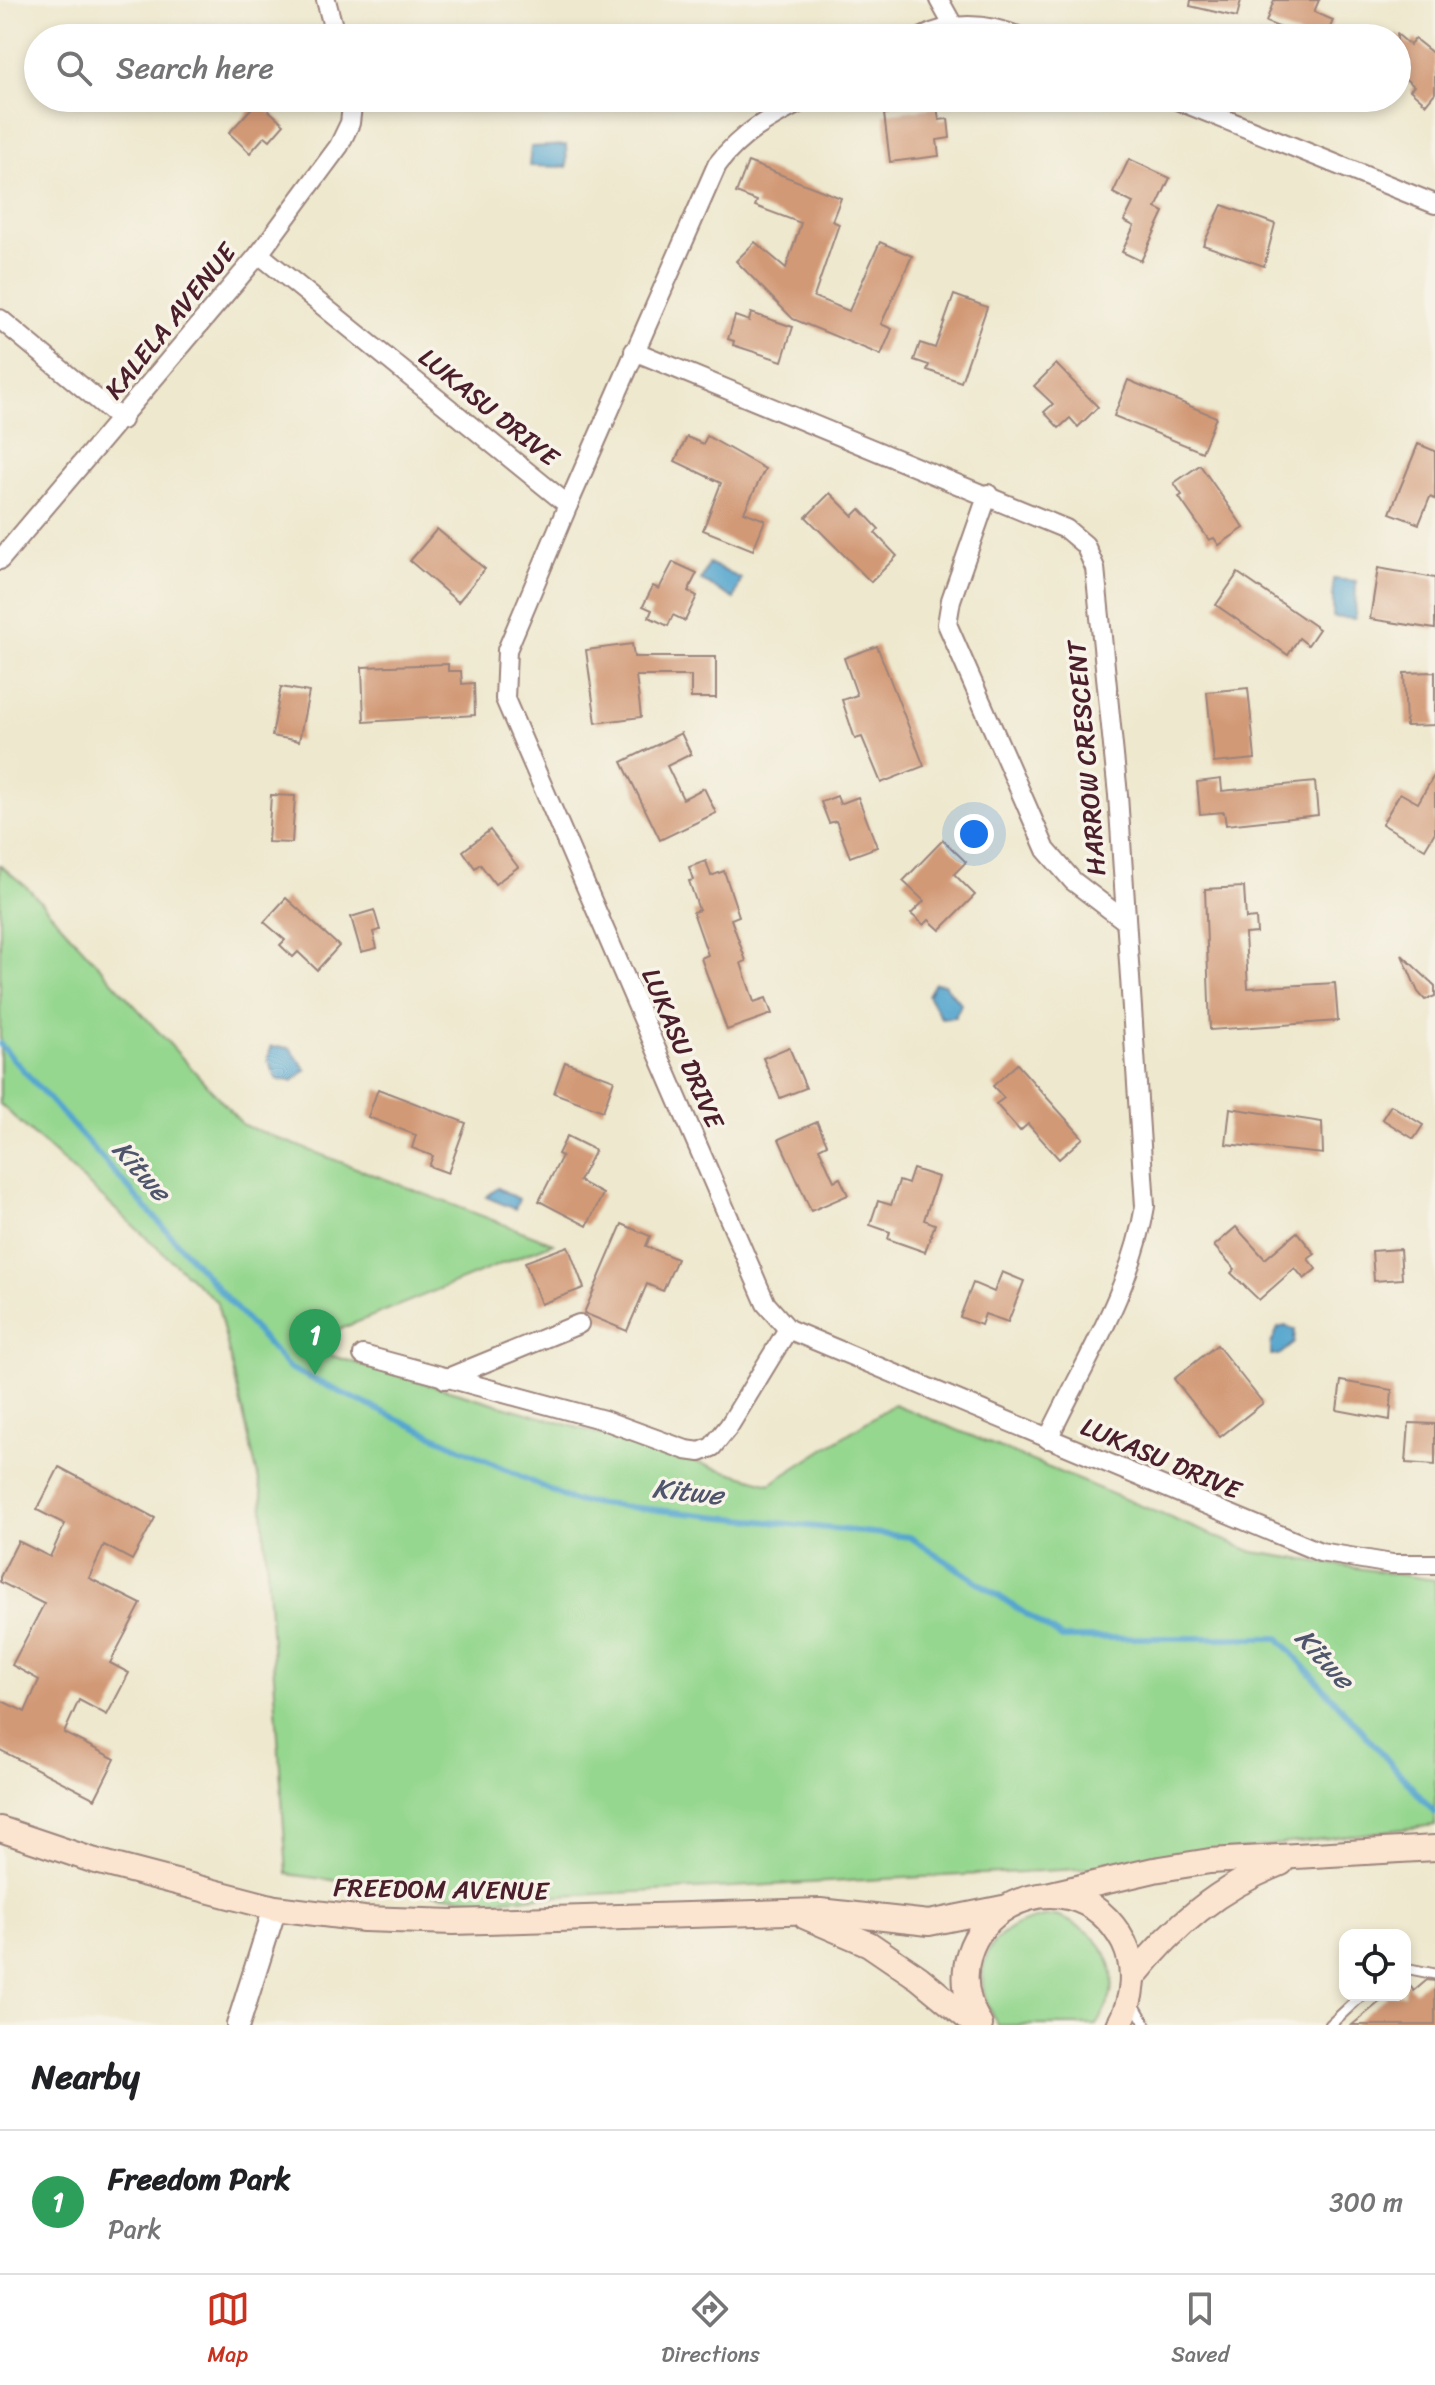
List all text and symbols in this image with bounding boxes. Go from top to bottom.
search box [24,24,1411,112]
text: Search here [116,41,274,95]
icon: search [52,46,96,90]
street label: KALELA AVENUE [92,231,249,410]
street label: LUKASU DRIVE [408,335,571,480]
street label: HARROW CRESCENT [1053,637,1119,878]
your location [954,814,994,854]
street label: LUKASU DRIVE [629,961,738,1137]
water label: Kitwe [100,1128,185,1215]
pin: 1 [289,1309,341,1375]
street label: LUKASU DRIVE [1074,1404,1250,1513]
water label: Kitwe [650,1463,728,1520]
water label: Kitwe [1283,1616,1368,1703]
street label: FREEDOM AVENUE [333,1864,551,1914]
map controls [1339,1929,1411,2001]
button: locate [1339,1929,1411,2001]
text: Nearby [32,2047,140,2107]
text: Freedom Park [108,2152,291,2206]
text: 1 [52,2179,64,2225]
text: 300 m [1329,2179,1403,2225]
text: Park [108,2206,161,2252]
tab: Map [206,2287,250,2374]
tab: Directions [661,2287,760,2374]
tab: Saved [1171,2287,1229,2374]

